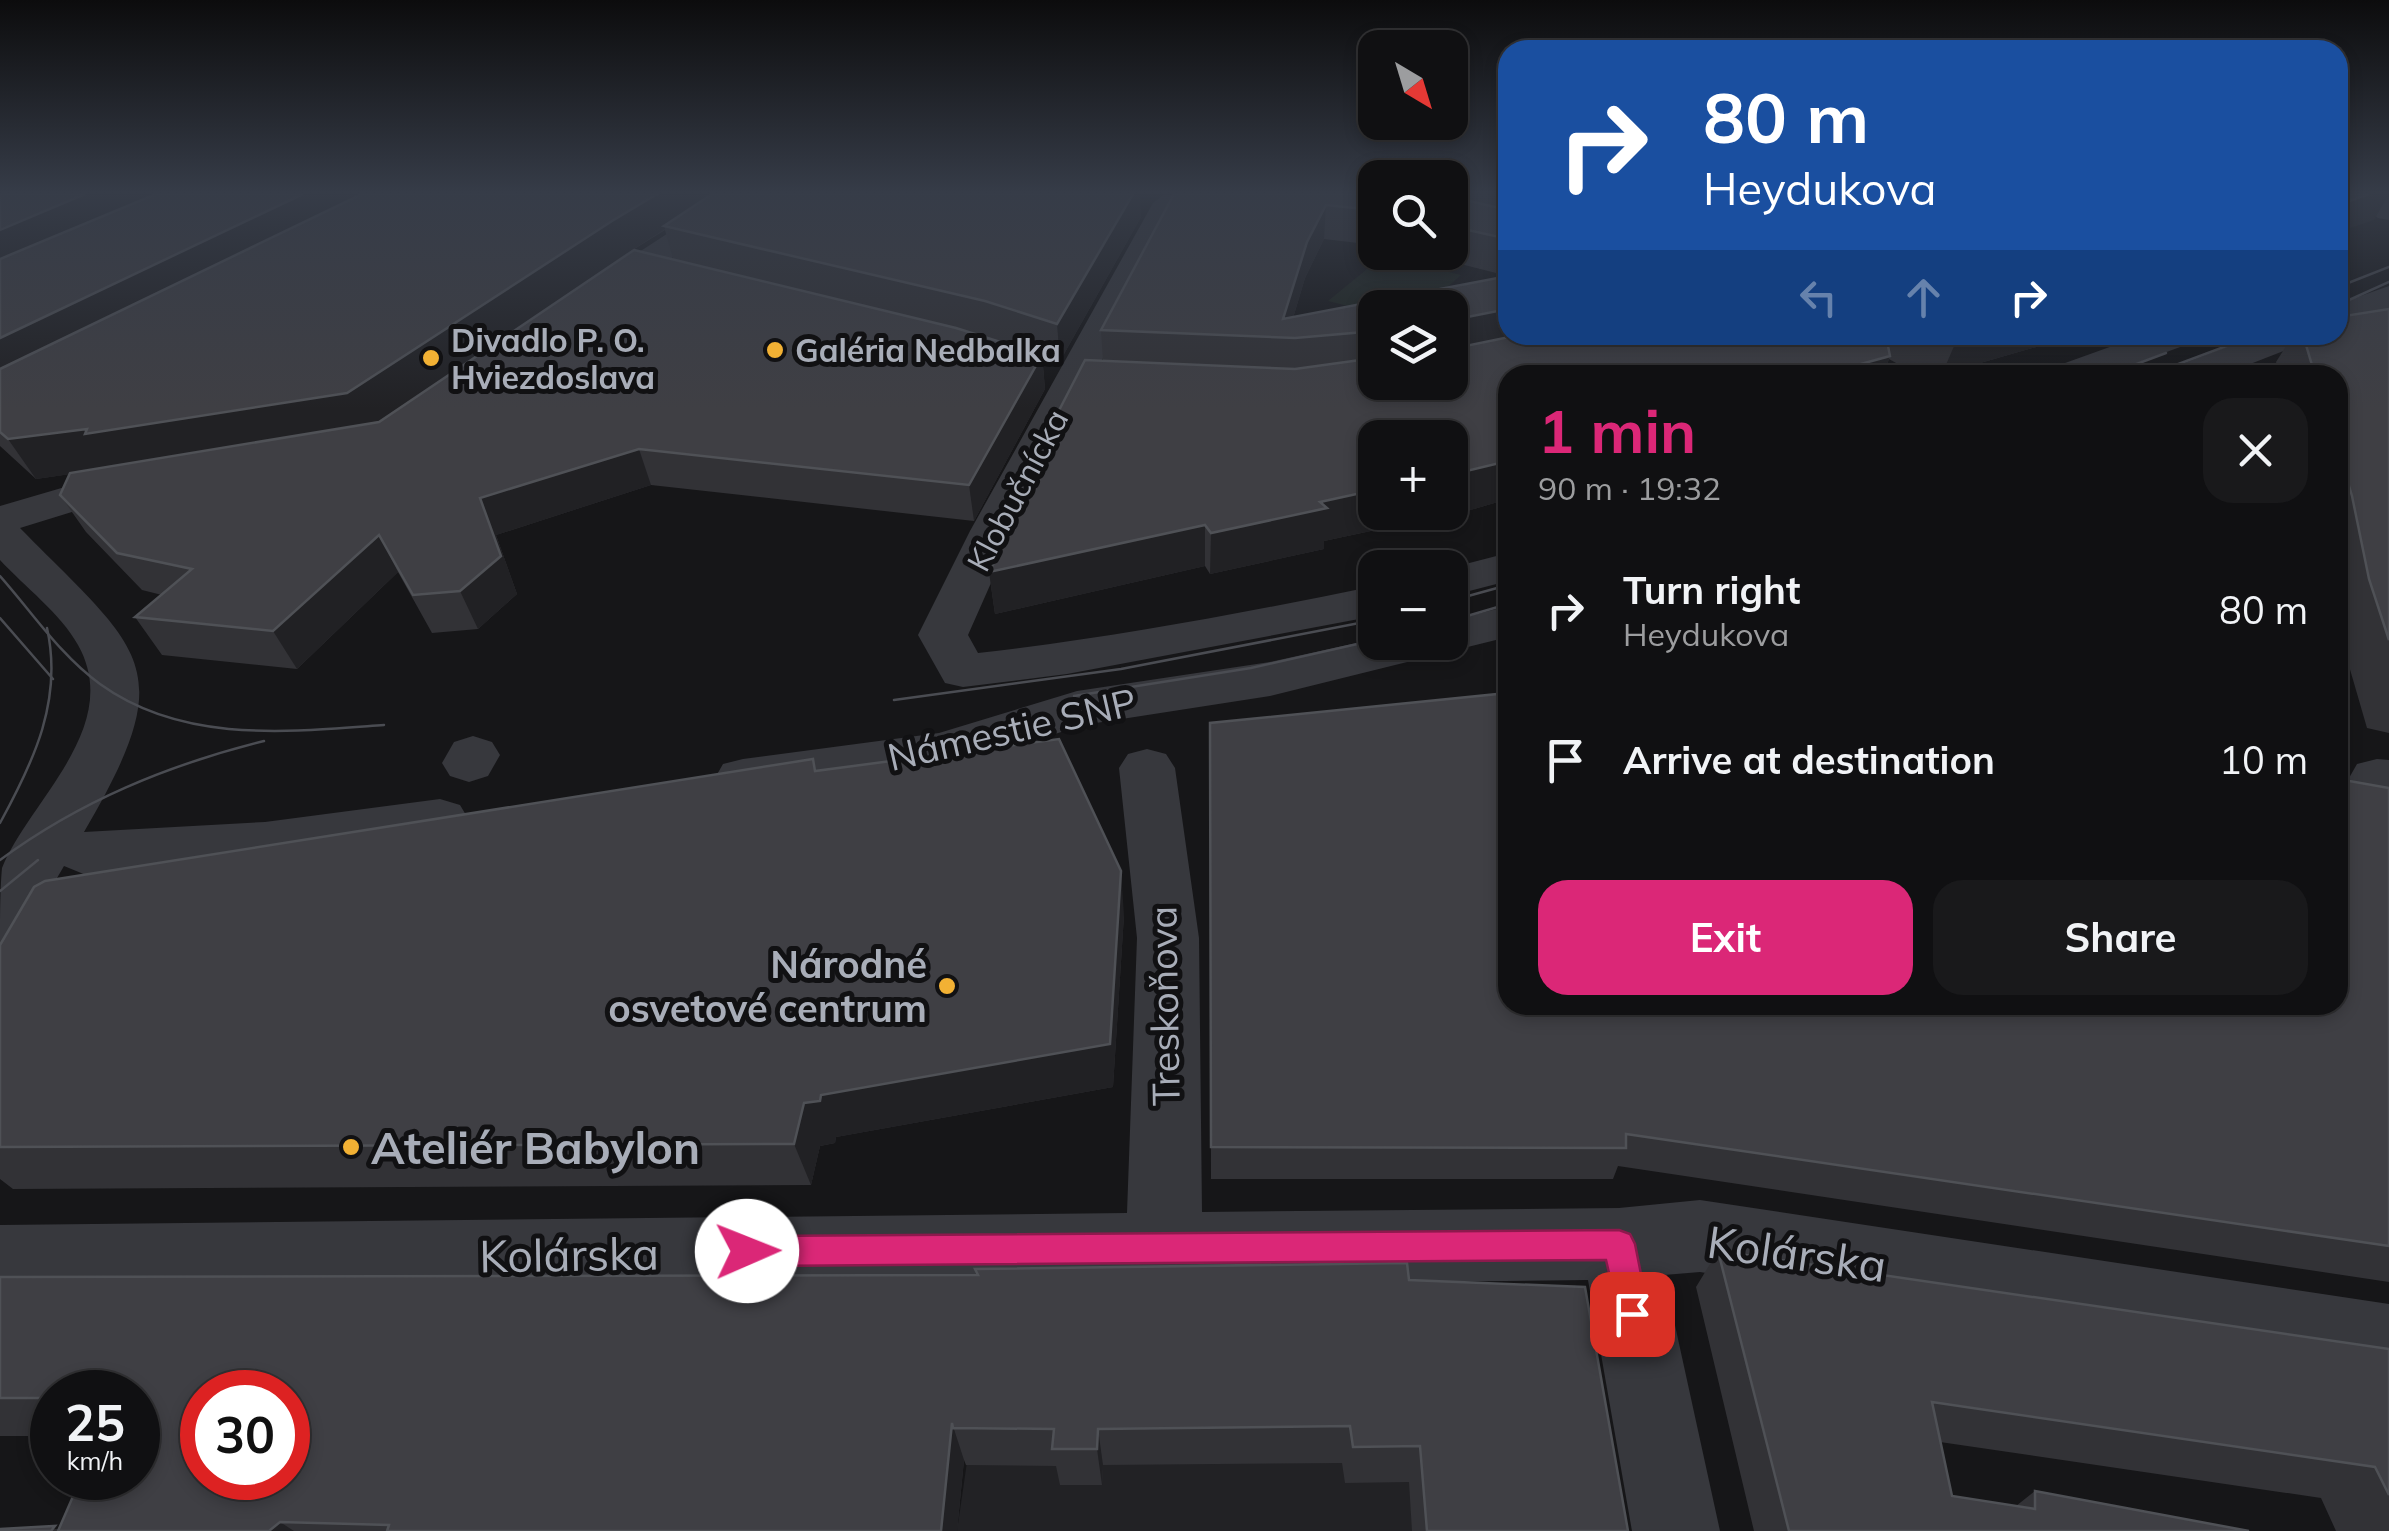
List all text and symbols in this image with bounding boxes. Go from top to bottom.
north arrow [1358,30,1468,140]
map controls [1358,30,1468,660]
text: 80 m [1703,73,1869,161]
icon: right [1538,80,1668,210]
button: search [1358,160,1468,270]
text: Heydukova [1703,160,1937,216]
icon: left [1791,270,1846,325]
icon: ahead [1896,270,1951,325]
icon: right [2001,270,2056,325]
button: layers [1358,290,1468,400]
place label: Divadlo P. O. Hviezdoslava [451,320,655,397]
place label: Galéria Nedbalka [795,330,1061,370]
marker: Galéria Nedbalka [764,339,786,361]
marker: Divadlo P. O. Hviezdoslava [420,347,442,369]
text: 1 min [1538,393,1696,468]
button: close [2203,398,2308,503]
street label: Klobučnícka [958,402,1076,578]
button: + [1358,420,1468,530]
text: 90 m · 19:32 [1538,468,1721,508]
button: − [1358,550,1468,660]
text: Turn right [1623,566,1800,614]
icon: right [1538,583,1593,638]
text: 80 m [2219,586,2308,634]
text: Heydukova [1623,614,1789,654]
street label: Námestie SNP [883,677,1141,781]
icon: arrive [1538,733,1593,788]
text: Arrive at destination [1623,736,1995,784]
text: 10 m [2219,736,2308,784]
button: Exit [1538,880,1913,995]
button: Share [1933,880,2308,995]
street label: Treskoňova [1138,905,1190,1107]
place label: Národné osvetové centrum [608,940,927,1032]
marker: Národné osvetové centrum [936,975,958,997]
place label: Ateliér Babylon [371,1119,700,1175]
marker: Ateliér Babylon [340,1136,362,1158]
position arrow [695,1199,799,1303]
street label: Kolárska [1704,1213,1890,1293]
street label: Kolárska [479,1224,659,1284]
pin [1590,1272,1675,1357]
icon: arrive [1605,1287,1660,1342]
speed limit sign: 30 [180,1370,310,1500]
text: 25 [65,1391,125,1454]
text: km/h [67,1445,123,1476]

